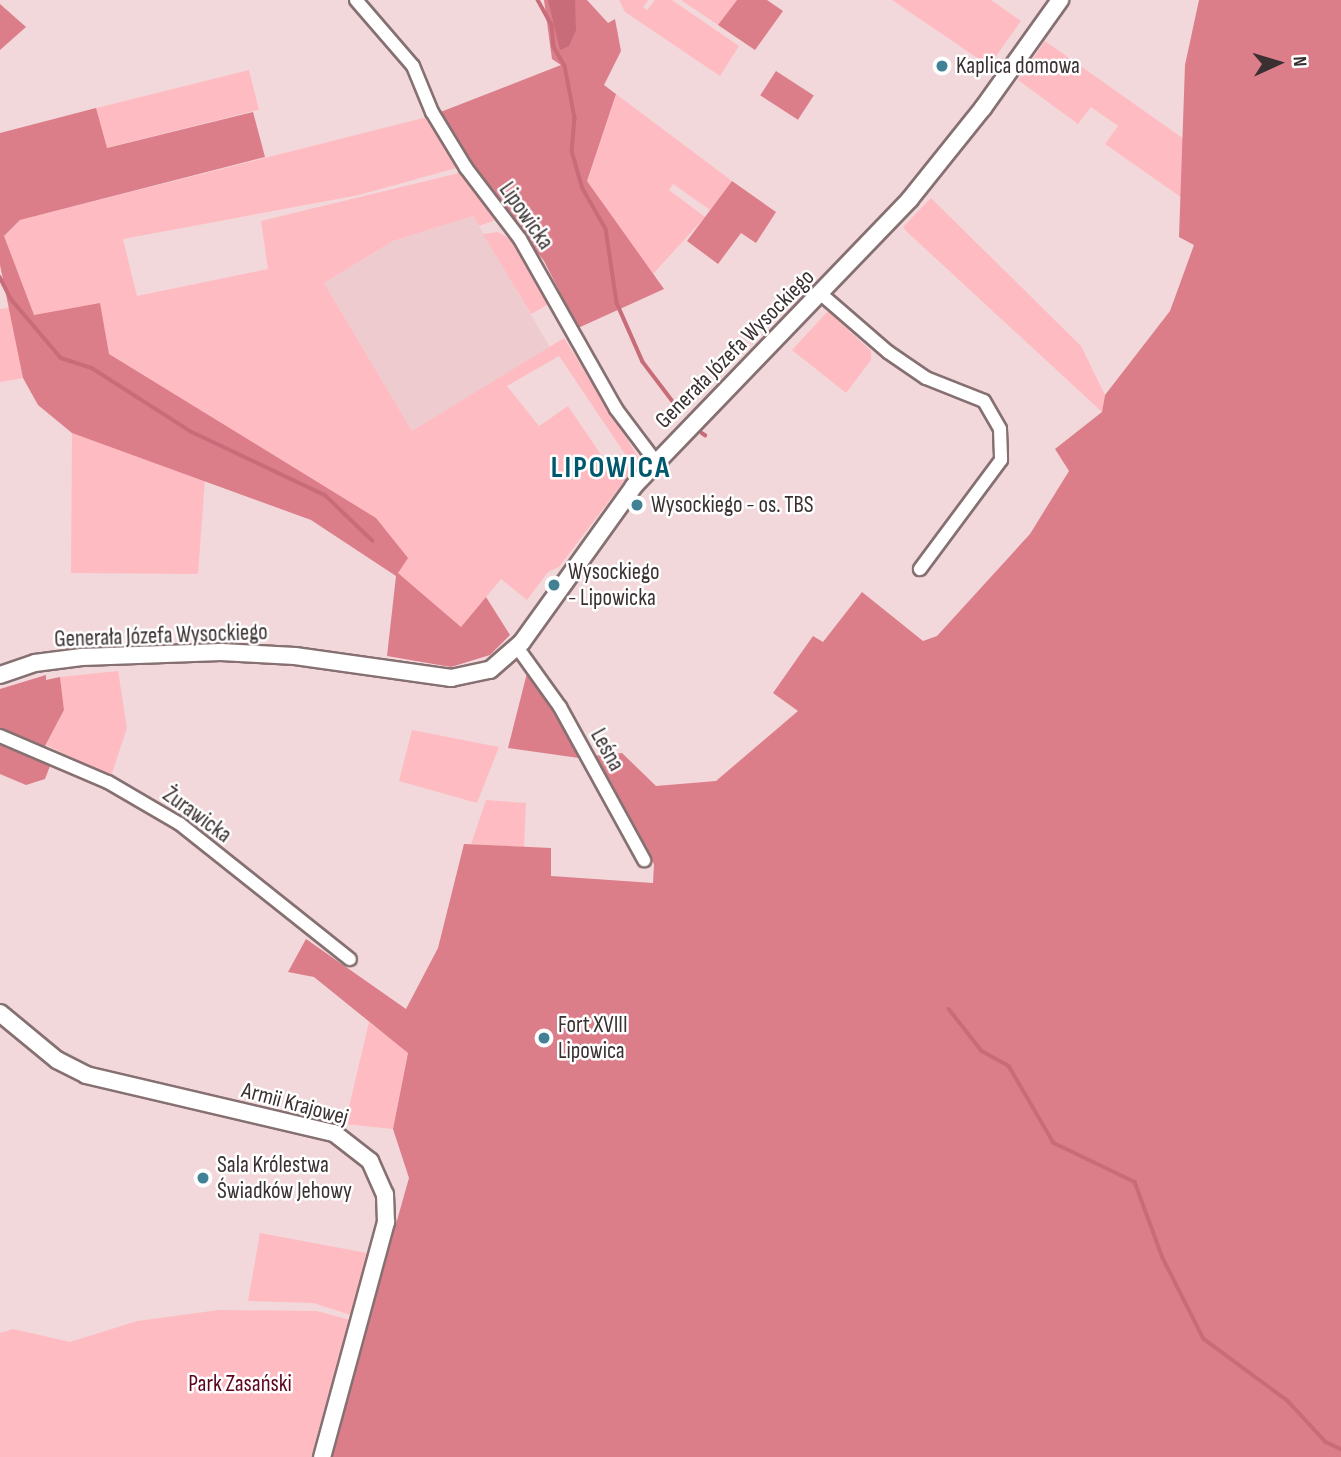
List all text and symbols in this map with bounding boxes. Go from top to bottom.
north arrow [1243,28,1313,98]
place label: Kaplica domowa [956,52,1080,80]
text: N [1288,56,1311,67]
marker: Kaplica domowa [934,58,950,74]
street label: Lipowicka [493,177,559,255]
street label: Generała Józefa Wysockiego [650,264,820,434]
district label: LIPOWICA [552,450,670,486]
place label: Wysockiego - os. TBS [651,491,814,519]
marker: Wysockiego - os. TBS [629,497,645,513]
place label: Wysockiego - Lipowicka [568,558,660,612]
marker: Wysockiego - Lipowicka [546,577,562,593]
street label: Generała Józefa Wysockiego [54,618,268,654]
street label: Leśna [584,724,630,776]
street label: Żurawicka [157,781,237,849]
place label: Fort XVIII Lipowica [558,1011,628,1065]
marker: Fort XVIII Lipowica [536,1030,552,1046]
street label: Armii Krajowej [239,1077,351,1131]
place label: Sala Królestwa Świadków Jehowy [217,1151,352,1205]
marker: Sala Królestwa Świadków Jehowy [195,1170,211,1186]
park label: Park Zasański [188,1370,292,1398]

